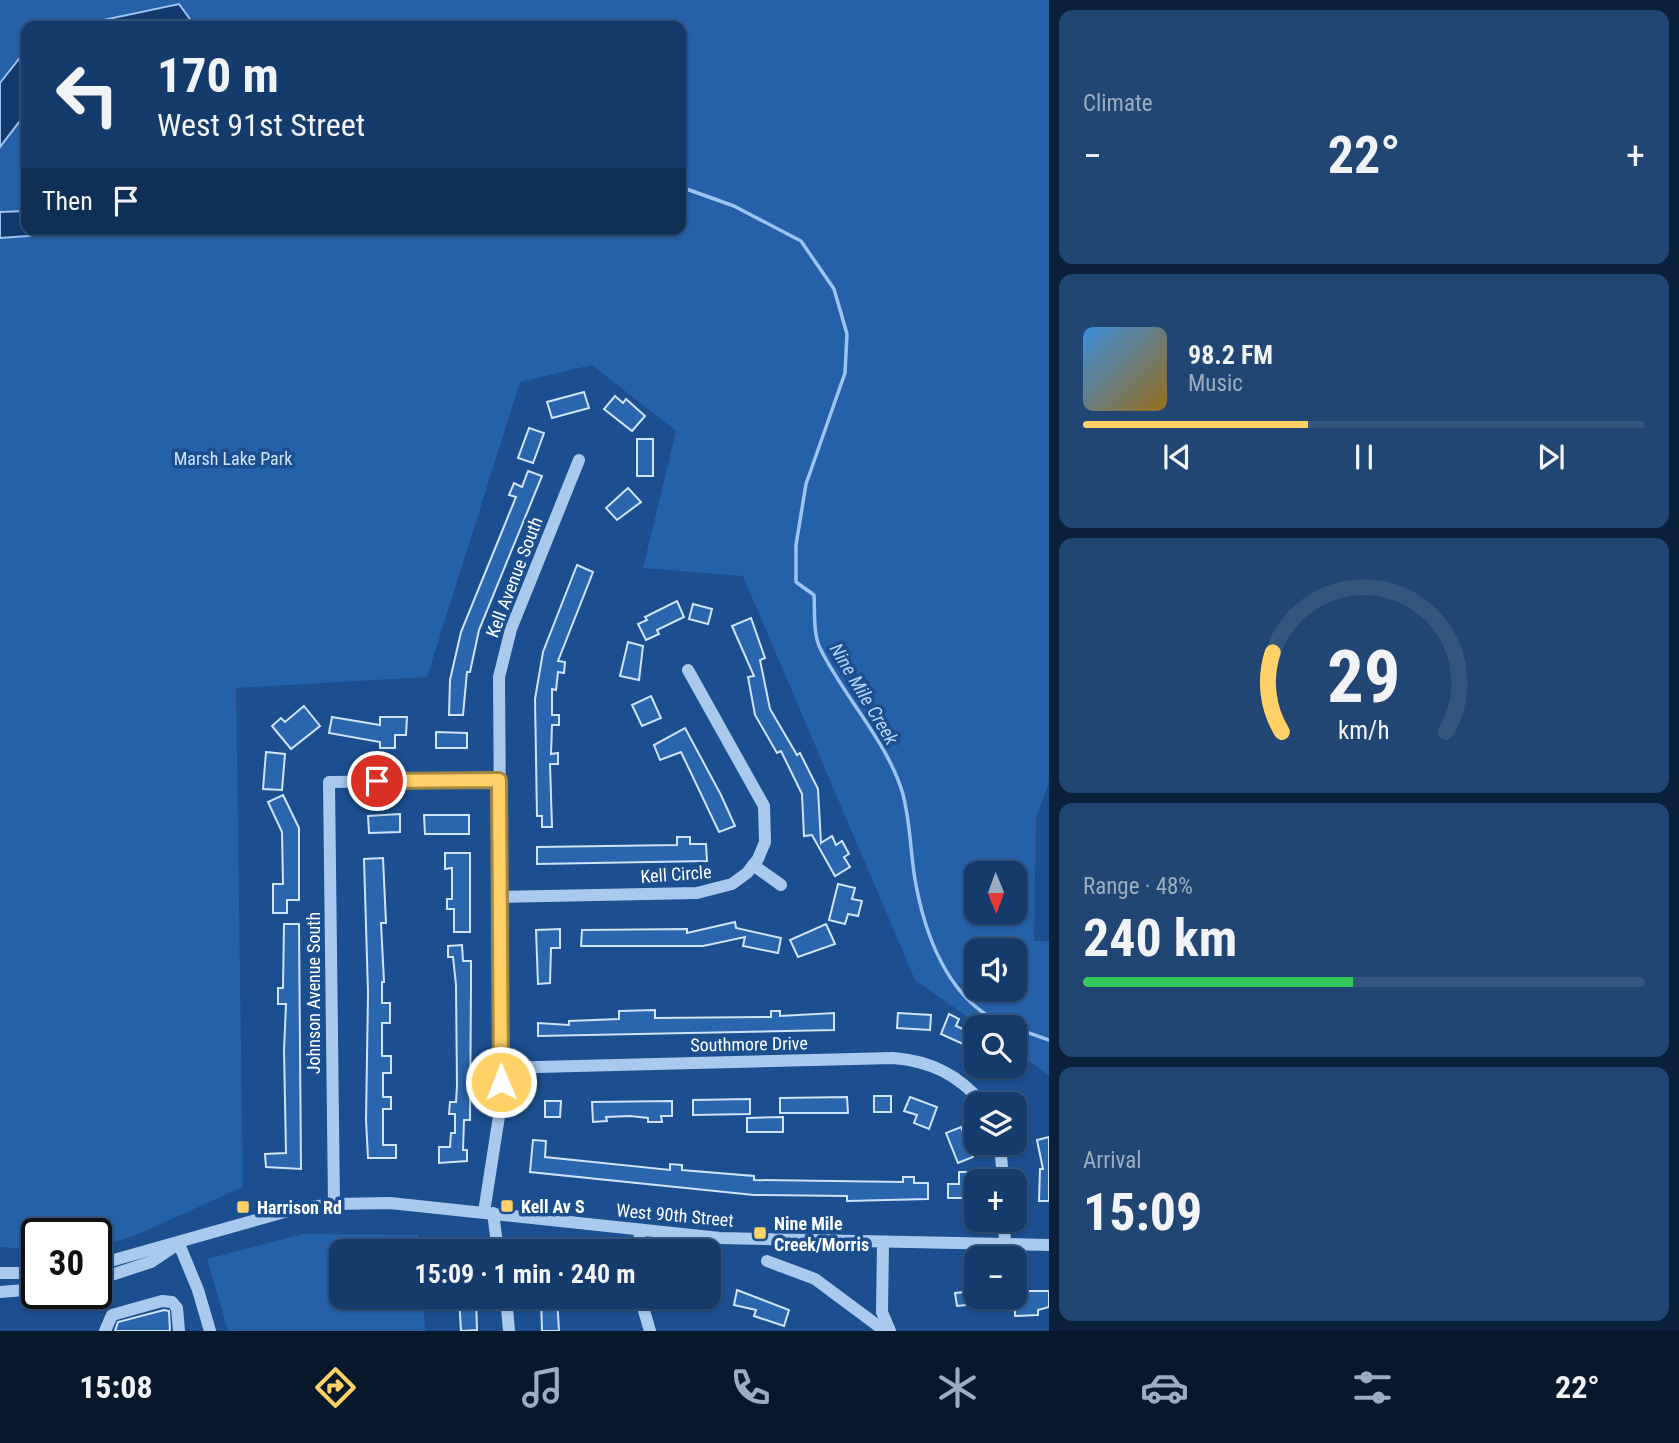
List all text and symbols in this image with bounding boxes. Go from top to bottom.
text: 170 m [157,47,279,104]
icon: left [42,49,133,140]
text: Climate [1083,90,1153,117]
text: West 91st Street [157,106,365,144]
text: 22° [1328,125,1400,186]
text: − [1083,134,1102,178]
text: + [1626,134,1645,178]
icon: arrive [107,182,145,220]
text: Then [42,186,93,216]
text: 98.2 FM [1188,340,1273,370]
text: Music [1188,370,1243,397]
icon: previous [1158,438,1196,476]
icon: pause [1345,438,1383,476]
icon: next [1532,438,1570,476]
park label: Marsh Lake Park [174,448,292,469]
street label: Kell Avenue South [481,514,547,640]
text: 29 [1327,634,1401,720]
water label: Nine Mile Creek [825,639,904,750]
text: km/h [1338,715,1390,744]
pin [347,751,407,811]
icon: arrive [358,762,396,800]
street label: Kell Circle [640,861,712,887]
north arrow [964,861,1027,924]
map controls [964,861,1027,1309]
text: Range · 48% [1083,873,1193,900]
text: 240 km [1083,908,1237,969]
street label: Johnson Avenue South [303,912,324,1074]
button: sound [964,938,1027,1001]
button: search [964,1015,1027,1078]
street label: Southmore Drive [690,1032,808,1056]
position arrow [464,1045,538,1119]
button: layers [964,1092,1027,1155]
text: Arrival [1083,1147,1142,1174]
button: + [964,1169,1027,1232]
text: 15:09 [1083,1182,1202,1243]
place label: Kell Av S [521,1196,585,1217]
place label: Harrison Rd [257,1197,342,1218]
marker: Kell Av S [499,1198,515,1214]
marker: Harrison Rd [235,1199,251,1215]
street label: West 90th Street [615,1199,735,1231]
place label: Nine Mile Creek/Morris [774,1213,869,1255]
speed limit sign: 30 [21,1218,112,1309]
marker: Nine Mile Creek/Morris [752,1225,768,1241]
button: − [964,1246,1027,1309]
text: 15:09 · 1 min · 240 m [415,1259,635,1289]
icon: directions [311,1363,360,1412]
icon: music [518,1363,567,1412]
icon: phone [726,1363,775,1412]
icon: climate [933,1363,982,1412]
icon: car [1140,1363,1189,1412]
icon: filters [1348,1363,1397,1412]
text: 15:08 [79,1368,153,1406]
text: 22° [1555,1368,1600,1406]

